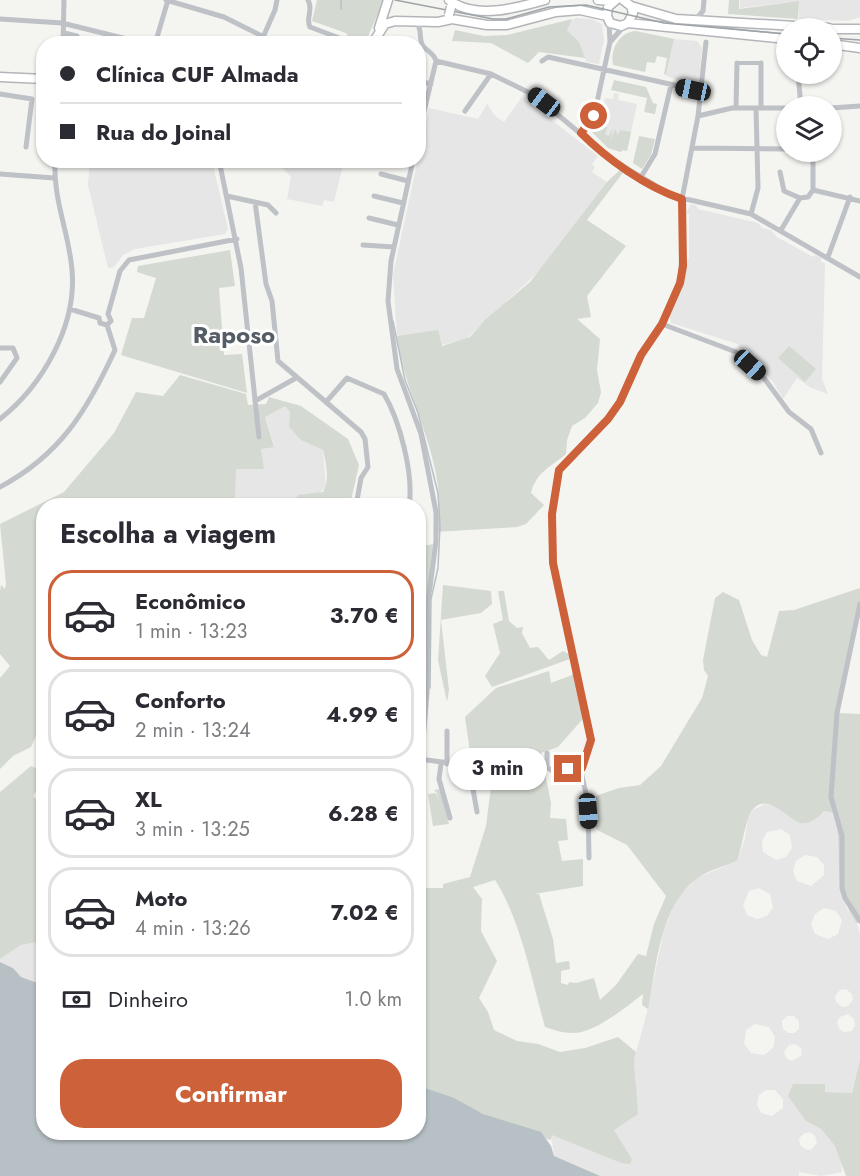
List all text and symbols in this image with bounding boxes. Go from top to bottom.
map controls [776,18,842,162]
button: locate [776,18,842,84]
text: Clínica CUF Almada [96,58,299,90]
car [674,77,712,103]
car [524,84,564,120]
button: layers [776,96,842,162]
route start [580,102,607,129]
text: Rua do Joinal [96,116,231,148]
district label: Raposo [193,317,275,352]
car [731,346,769,384]
text: Escolha a viagem [60,514,276,553]
text: Econômico [135,585,246,617]
icon: car [63,588,117,642]
text: 3.70 € [330,599,399,631]
text: 1 min · 13:23 [135,617,248,646]
text: Conforto [135,684,226,716]
icon: car [63,687,117,741]
text: 4.99 € [326,698,399,730]
text: 2 min · 13:24 [135,716,251,745]
callout: 3 min [448,748,547,790]
text: 3 min [472,754,523,783]
route end [554,755,581,782]
text: XL [135,783,162,815]
icon: car [63,786,117,840]
car [578,792,598,830]
text: 6.28 € [328,797,399,829]
text: 3 min · 13:25 [135,815,250,844]
text: Moto [135,882,188,914]
icon: car [63,885,117,939]
text: 7.02 € [331,896,399,928]
text: 4 min · 13:26 [135,914,251,943]
icon: cash [60,983,93,1016]
text: Dinheiro [108,983,188,1015]
text: 1.0 km [345,985,402,1014]
button: Confirmar [60,1059,402,1128]

